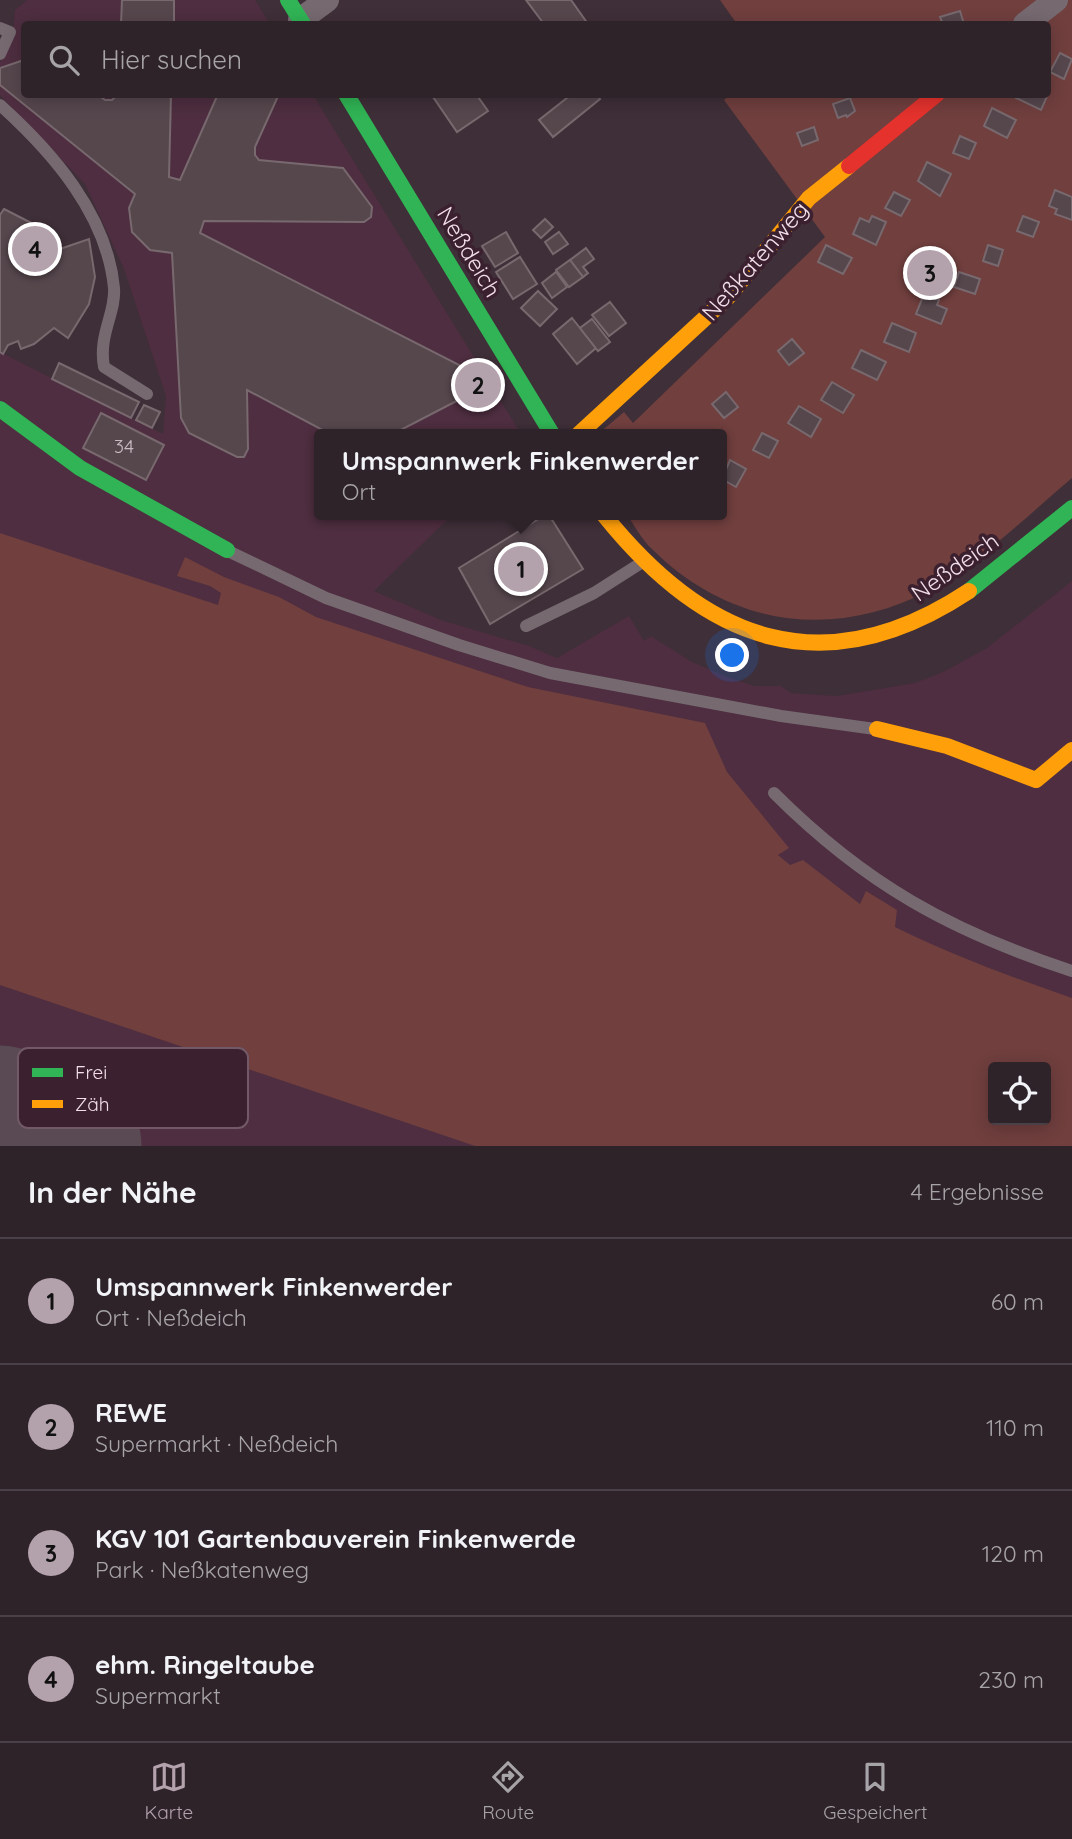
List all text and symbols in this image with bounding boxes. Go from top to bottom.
search box [21,21,1051,98]
icon: search [45,41,83,79]
text: Hier suchen [101,43,242,76]
street label: Neßkatenweg [695,195,814,326]
street label: Neßdeich [431,201,508,302]
pin: 4 [12,223,58,275]
pin: 3 [907,247,953,299]
pin: 2 [455,359,501,411]
popup [314,429,727,520]
house number: 34 [114,434,134,458]
text: Umspannwerk Finkenwerder [342,444,699,477]
text: Ort [342,477,376,506]
street label: Neßdeich [905,526,1004,607]
pin: 1 [498,543,544,595]
your location [715,638,749,672]
legend [18,1048,248,1128]
text: Frei [75,1060,107,1084]
map controls [988,1062,1051,1125]
button: locate [988,1062,1051,1125]
text: Zäh [75,1092,110,1116]
text: In der Nähe [28,1173,197,1211]
text: 4 Ergebnisse [910,1177,1044,1206]
text: Umspannwerk Finkenwerder [95,1270,452,1303]
text: 1 [47,1287,55,1316]
text: 60 m [991,1287,1044,1316]
text: Ort · Neßdeich [95,1303,247,1332]
text: REWE [95,1396,167,1429]
text: 2 [44,1413,58,1442]
text: 110 m [986,1413,1044,1442]
text: Supermarkt · Neßdeich [95,1429,338,1458]
text: KGV 101 Gartenbauverein Finkenwerde [95,1522,576,1555]
text: 3 [45,1539,57,1568]
text: 120 m [982,1539,1044,1568]
text: Park · Neßkatenweg [95,1555,309,1584]
text: ehm. Ringeltaube [95,1648,315,1681]
text: 4 [44,1665,58,1694]
text: 230 m [978,1665,1044,1694]
text: Supermarkt [95,1681,221,1710]
tab: Karte [144,1758,193,1824]
tab: Route [482,1758,534,1824]
tab: Gespeichert [823,1758,927,1824]

